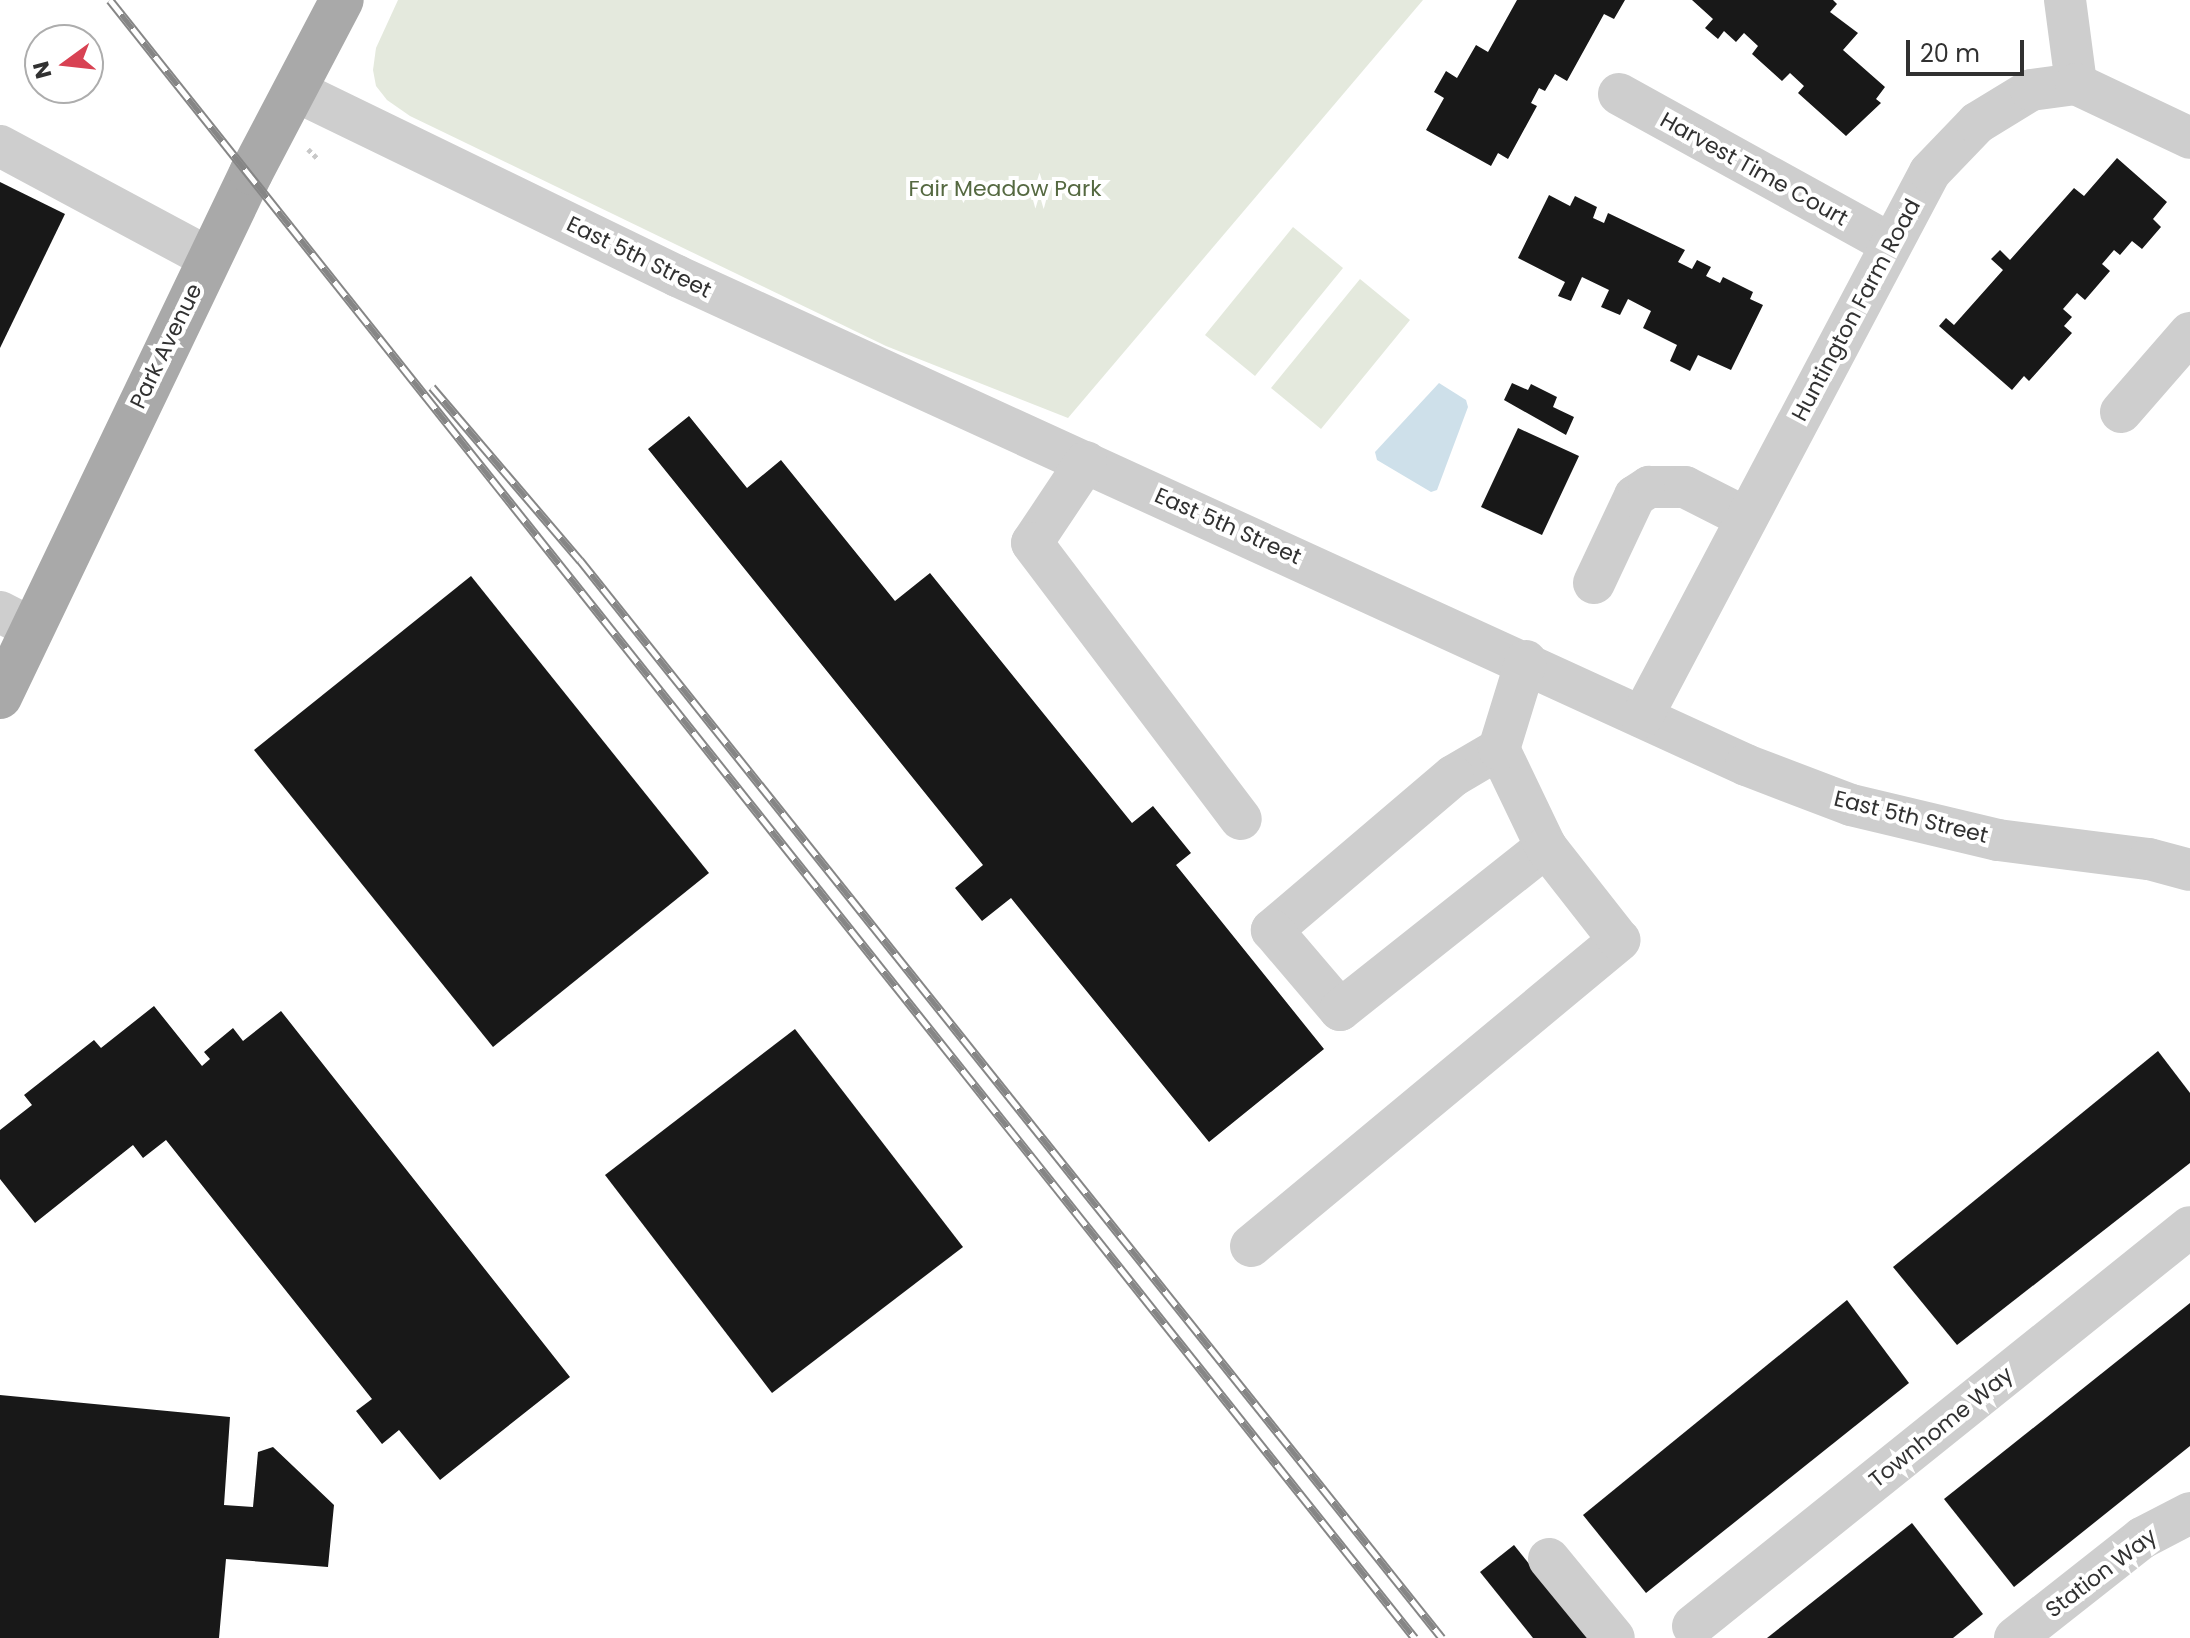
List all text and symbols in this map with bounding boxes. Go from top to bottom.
north arrow [24,24,104,104]
scale bar [1910,24,2028,74]
text: 20 m [1920,37,1980,70]
text: N [25,58,59,82]
street label: Harvest Time Court [1656,106,1852,232]
park label: Fair Meadow Park [909,176,1101,202]
street label: Huntington Farm Road [1786,194,1926,426]
street label: East 5th Street [562,211,716,303]
street label: Park Avenue [124,279,208,413]
street label: East 5th Street [1151,482,1305,570]
street label: East 5th Street [1831,785,1991,849]
street label: Townhome Way [1864,1361,2018,1493]
street label: Station Way [2040,1523,2162,1623]

